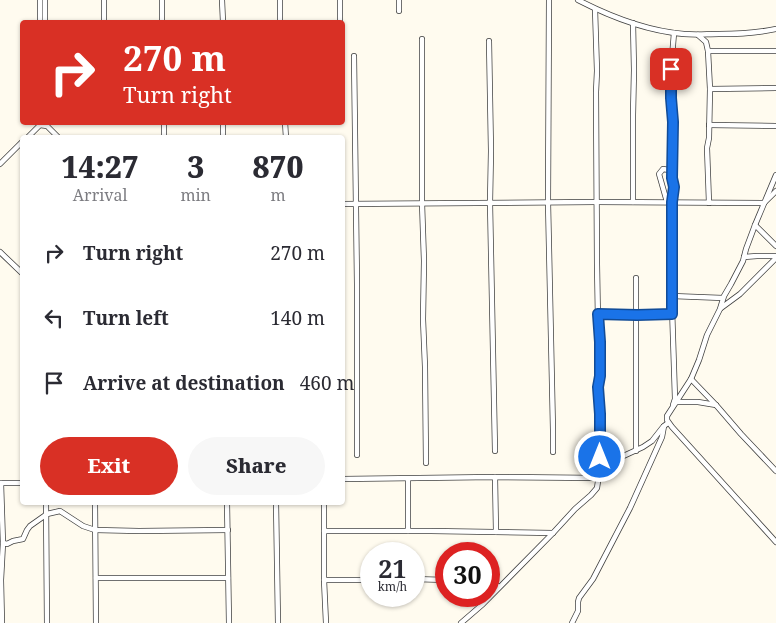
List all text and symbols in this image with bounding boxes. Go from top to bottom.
text: 270 m [123,34,226,81]
icon: right [40,40,105,105]
pin [650,48,692,90]
icon: arrive [657,55,685,83]
text: Turn right [123,79,232,109]
text: 14:27 [62,146,139,187]
text: 3 [187,146,204,187]
text: 870 [252,146,303,187]
text: Arrival [73,184,128,206]
text: min [180,184,211,206]
text: m [270,184,286,206]
icon: right [40,239,68,267]
text: Turn right [83,240,183,266]
text: 270 m [270,240,325,266]
icon: left [40,304,68,332]
text: Turn left [83,305,169,331]
text: 140 m [270,305,325,331]
icon: arrive [40,369,68,397]
text: Arrive at destination [83,370,285,396]
text: 460 m [300,370,355,396]
position arrow [573,430,625,482]
button: Exit [40,437,178,495]
button: Share [188,437,325,495]
speed limit sign: 30 [435,542,500,607]
text: 21 [378,551,407,585]
text: km/h [378,578,407,595]

